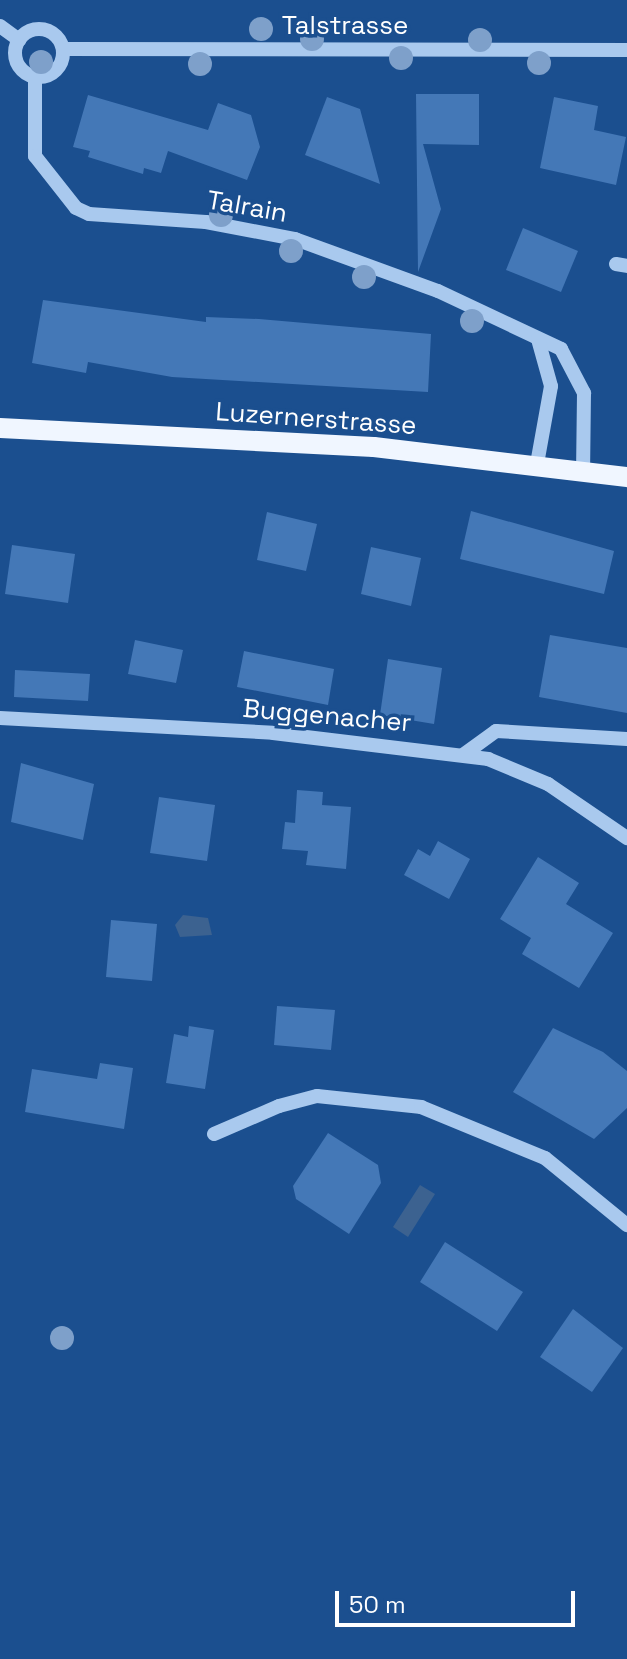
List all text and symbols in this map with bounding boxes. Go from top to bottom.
street label: Talstrasse [282,10,408,42]
street label: Talrain [204,185,290,229]
street label: Luzernerstrasse [214,396,418,442]
street label: Buggenacher [241,693,413,739]
scale bar [339,1575,579,1625]
text: 50 m [349,1589,406,1620]

